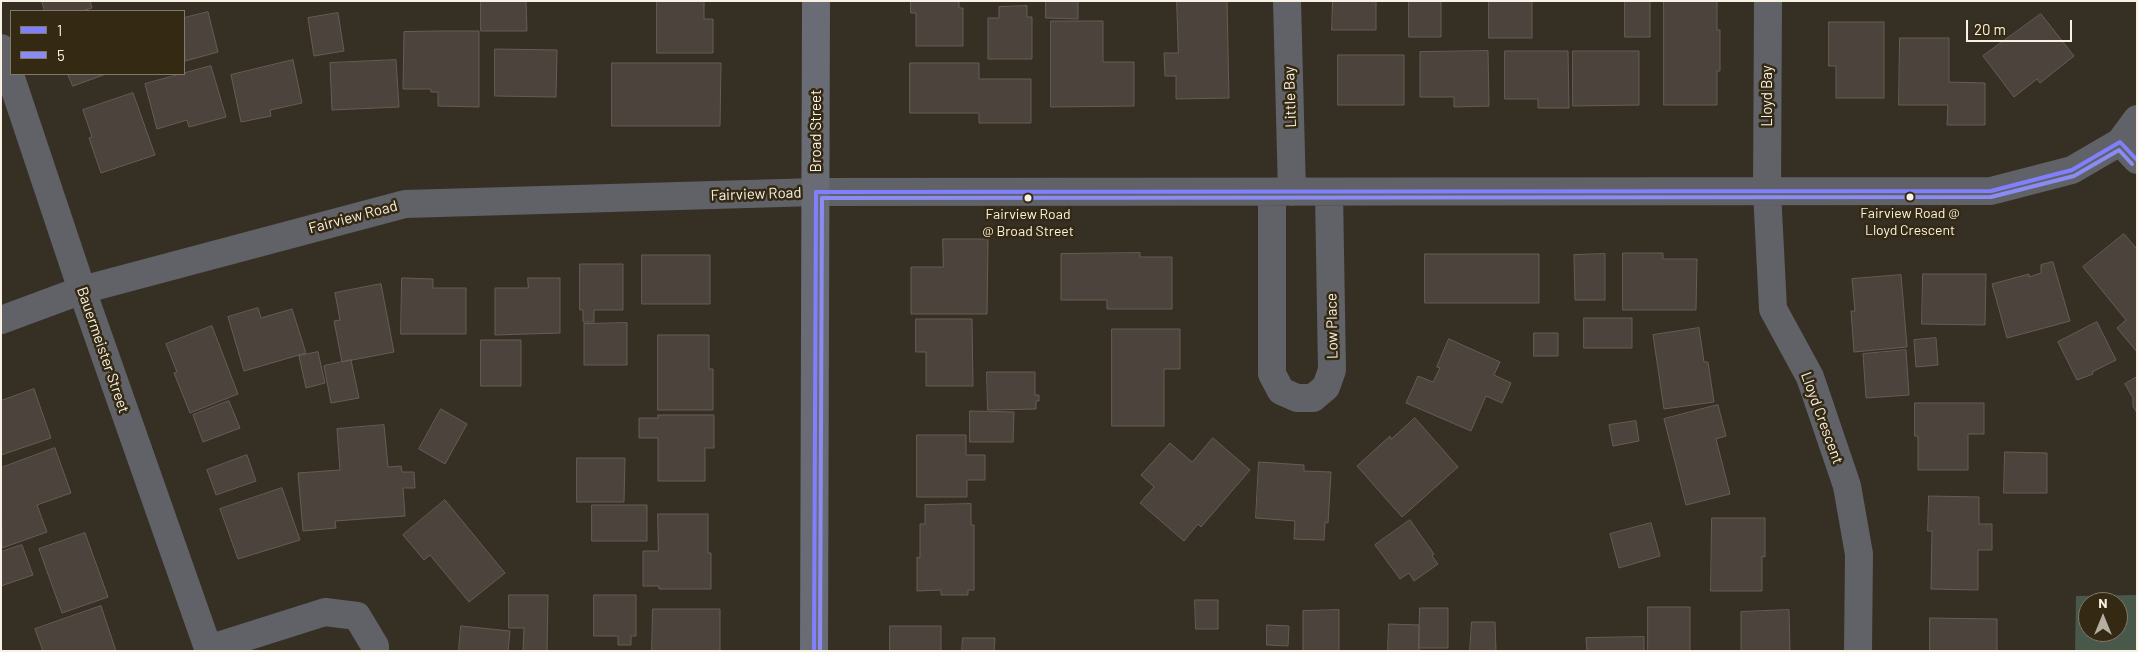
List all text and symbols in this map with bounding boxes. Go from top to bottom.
legend [10,10,185,75]
scale bar [1968,10,2074,42]
text: 20 m [1974,20,2006,38]
text: 1 [57,21,62,39]
text: 5 [57,46,65,64]
street label: Lloyd Bay [1758,65,1776,127]
street label: Little Bay [1280,66,1300,128]
street label: Broad Street [807,90,825,172]
street label: Fairview Road [710,183,802,205]
marker: Fairview Road @ Lloyd Crescent [1905,192,1915,202]
marker: Fairview Road @ Broad Street [1023,193,1033,203]
street label: Fairview Road [307,197,399,237]
place label: Fairview Road @ Lloyd Crescent [1860,205,1960,238]
place label: Fairview Road @ Broad Street [982,206,1074,238]
street label: Bauermeister Street [73,284,133,416]
street label: Low Place [1322,293,1342,359]
street label: Lloyd Crescent [1797,370,1847,466]
north arrow [2078,592,2128,642]
text: N [2098,594,2108,611]

